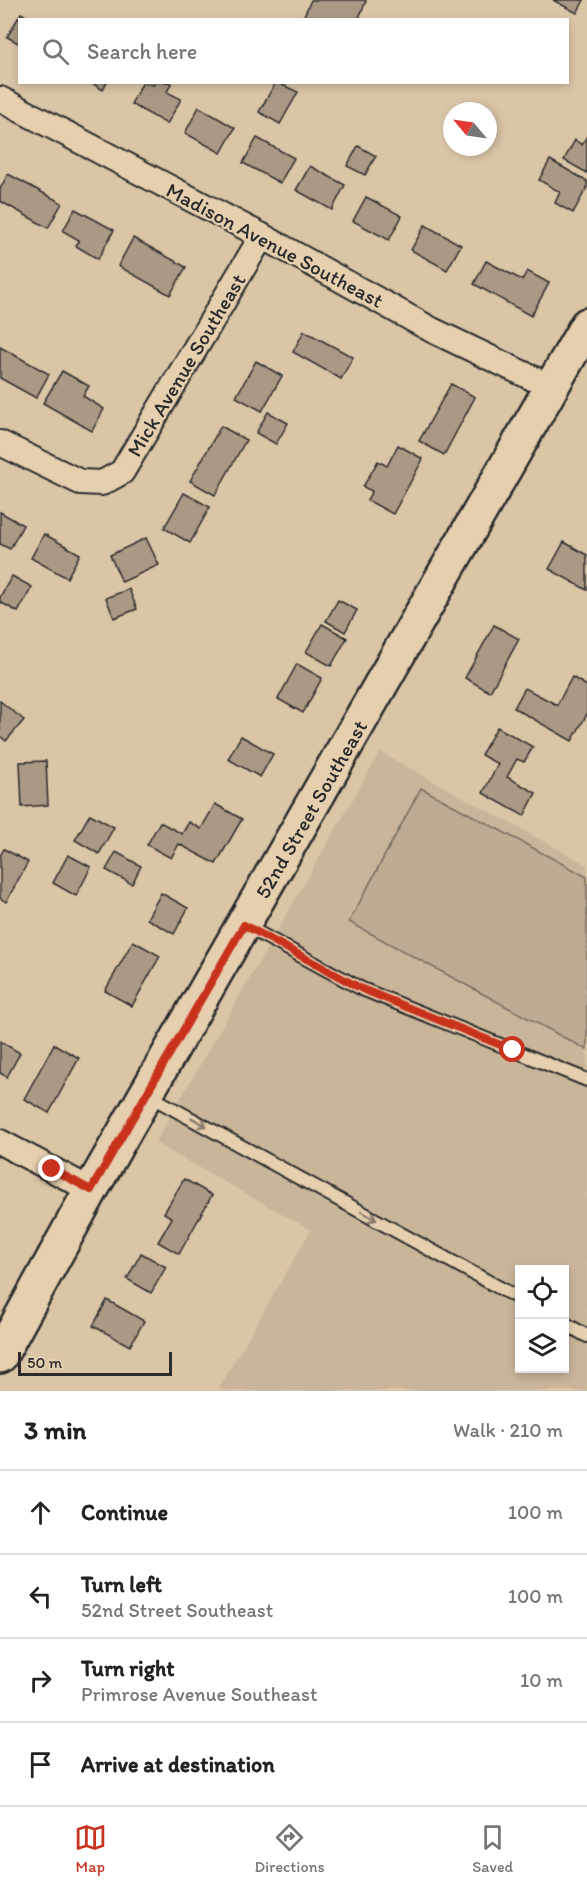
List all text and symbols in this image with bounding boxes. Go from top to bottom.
search box [18,18,569,84]
icon: search [39,35,72,68]
text: Search here [87,38,197,65]
north arrow [443,102,497,156]
street label: Madison Avenue Southeast [162,177,388,313]
street label: Mick Avenue Southeast [121,269,251,461]
street label: 52nd Street Southeast [250,715,372,903]
route start [499,1036,525,1062]
one-way arrow [189,1117,207,1128]
route end [38,1155,64,1181]
one-way arrow [360,1211,378,1222]
map controls [515,1265,569,1373]
button: locate [515,1265,569,1319]
button: layers [515,1319,569,1373]
scale bar [18,1349,172,1376]
text: 50 m [27,1353,62,1372]
text: 3 min [24,1414,86,1446]
text: Walk · 210 m [453,1418,563,1442]
icon: ahead [24,1496,57,1529]
text: Continue [81,1499,168,1526]
text: 100 m [508,1500,563,1524]
text: Turn left [81,1571,162,1598]
icon: left [24,1580,57,1613]
text: 100 m [508,1584,563,1608]
text: 52nd Street Southeast [81,1598,273,1622]
text: Turn right [81,1655,175,1682]
icon: right [24,1664,57,1697]
text: 10 m [520,1668,563,1692]
text: Primrose Avenue Southeast [81,1682,317,1706]
icon: arrive [24,1748,57,1781]
text: Arrive at destination [81,1751,275,1778]
tab: Map [74,1821,107,1876]
tab: Directions [254,1821,325,1876]
tab: Saved [472,1821,513,1876]

